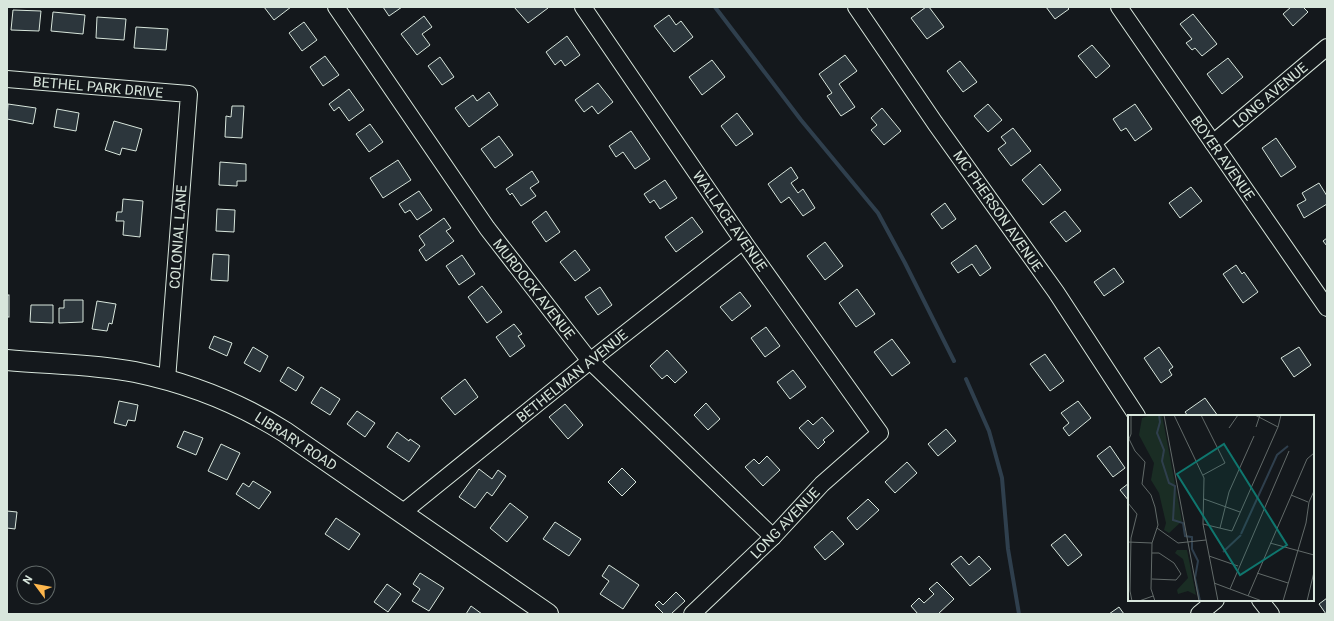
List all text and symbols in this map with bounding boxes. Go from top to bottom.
street label: LONG AVENUE [1230,59,1310,131]
street label: BETHEL PARK DRIVE [32,73,164,101]
street label: BOYER AVENUE [1188,113,1258,203]
street label: MC PHERSON AVENUE [950,147,1046,275]
street label: WALLACE AVENUE [689,168,771,274]
street label: COLONIAL LANE [166,184,190,290]
street label: MURDOCK AVENUE [490,236,578,342]
street label: BETHELMAN AVENUE [513,326,631,426]
street label: LIBRARY ROAD [252,409,340,473]
inset map [1128,415,1314,601]
street label: LONG AVENUE [747,484,823,562]
north arrow [16,565,56,605]
text: N [20,573,36,587]

